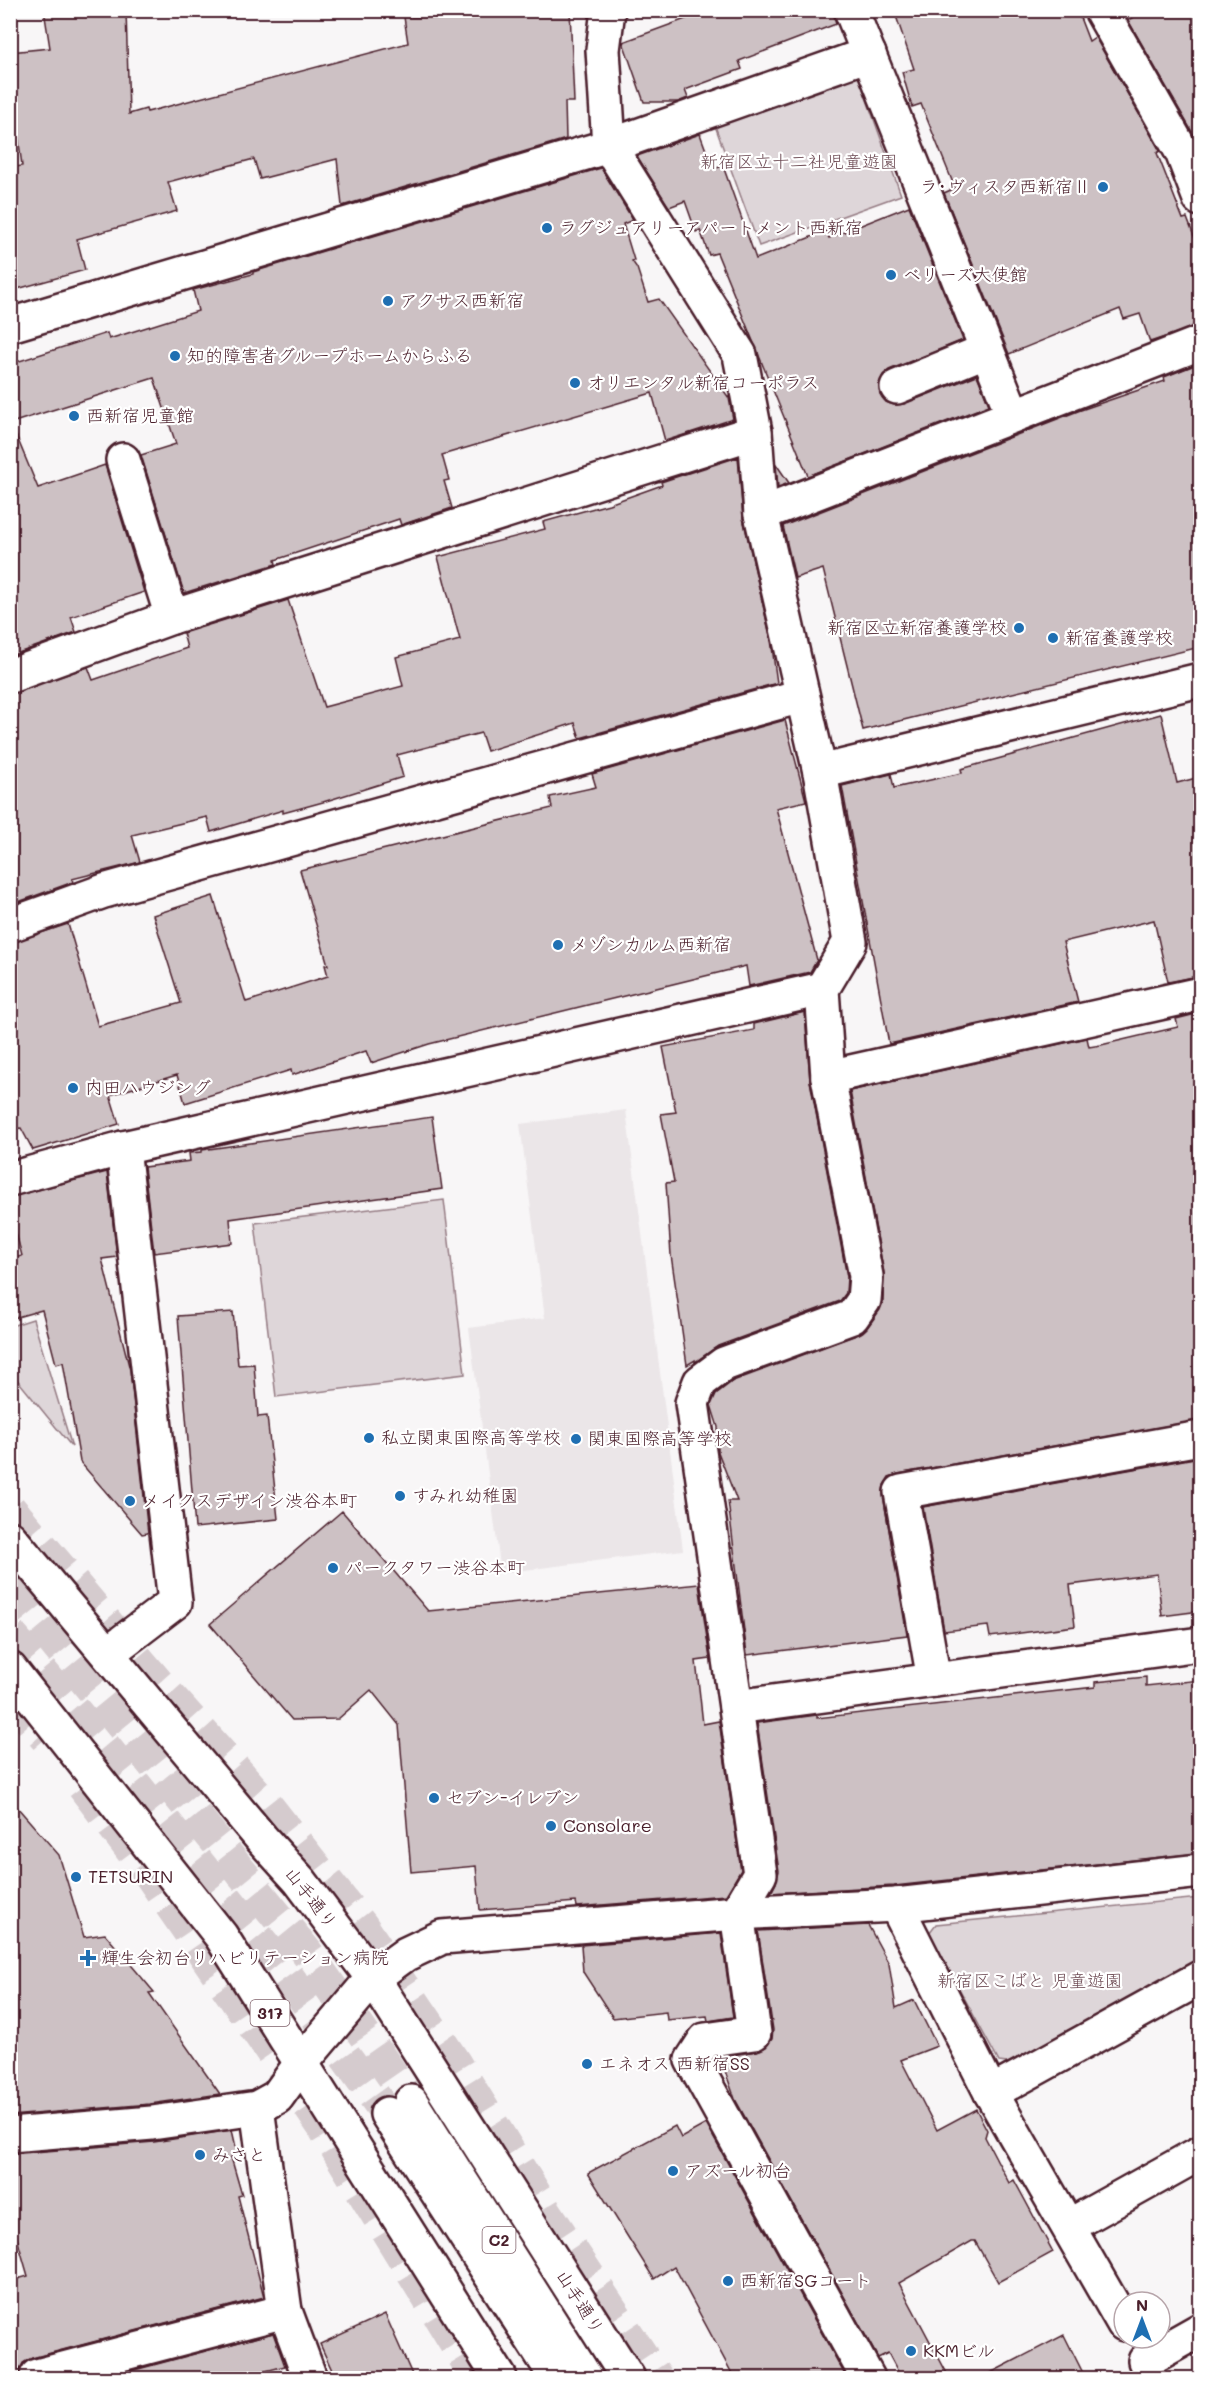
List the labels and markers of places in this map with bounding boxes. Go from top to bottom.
place label: ラ･ヴィスタ西新宿Ⅱ [920,174,1091,198]
marker: ラ･ヴィスタ西新宿Ⅱ [1096,180,1110,194]
place label: ラグジュアリーアパートメント西新宿 [559,215,863,239]
marker: ラグジュアリーアパートメント西新宿 [540,221,554,235]
place label: ベリーズ大使館 [903,262,1028,286]
marker: ベリーズ大使館 [884,268,898,282]
place label: アクサス西新宿 [400,288,524,312]
marker: アクサス西新宿 [381,294,395,308]
place label: 知的障害者グループホームからふる [187,343,473,367]
marker: 知的障害者グループホームからふる [168,349,182,363]
place label: オリエンタル新宿コーポラス [587,370,819,394]
marker: オリエンタル新宿コーポラス [568,376,582,390]
place label: 西新宿児童館 [86,403,194,427]
marker: 西新宿児童館 [67,409,81,423]
place label: 新宿区立新宿養護学校 [827,615,1007,639]
marker: 新宿区立新宿養護学校 [1012,621,1026,635]
place label: 新宿養護学校 [1065,625,1173,649]
marker: 新宿養護学校 [1046,631,1060,645]
place label: メゾンカルム西新宿 [570,932,731,956]
marker: メゾンカルム西新宿 [551,938,565,952]
place label: 内田ハウジング [85,1075,211,1099]
marker: 内田ハウジング [66,1081,80,1095]
place label: 私立関東国際高等学校 [381,1425,561,1449]
place label: 関東国際高等学校 [588,1426,732,1450]
marker: 私立関東国際高等学校 [362,1431,376,1445]
marker: 関東国際高等学校 [569,1432,583,1446]
place label: すみれ幼稚園 [412,1483,519,1507]
place label: メイクスデザイン渋谷本町 [142,1488,357,1512]
marker: すみれ幼稚園 [393,1489,407,1503]
marker: メイクスデザイン渋谷本町 [123,1494,137,1508]
place label: パークタワー渋谷本町 [345,1555,525,1579]
marker: パークタワー渋谷本町 [326,1561,340,1575]
place label: セブン-イレブン [446,1785,580,1809]
marker: セブン-イレブン [427,1791,441,1805]
place label: Consolare [563,1813,652,1837]
marker: Consolare [544,1819,558,1833]
place label: TETSURIN [88,1864,173,1888]
marker: TETSURIN [69,1870,83,1884]
place label: 輝生会初台リハビリテーション病院 [101,1945,389,1969]
marker: 輝生会初台リハビリテーション病院 [79,1949,97,1967]
place label: エネオス 西新宿SS [599,2051,750,2075]
marker: エネオス 西新宿SS [580,2057,594,2071]
place label: みさと [212,2142,266,2166]
marker: みさと [193,2148,207,2162]
place label: アズール初台 [685,2158,792,2182]
marker: アズール初台 [666,2164,680,2178]
place label: 西新宿SGコート [740,2268,871,2292]
marker: 西新宿SGコート [721,2274,735,2288]
place label: KKMビル [923,2338,995,2362]
marker: KKMビル [904,2344,918,2358]

